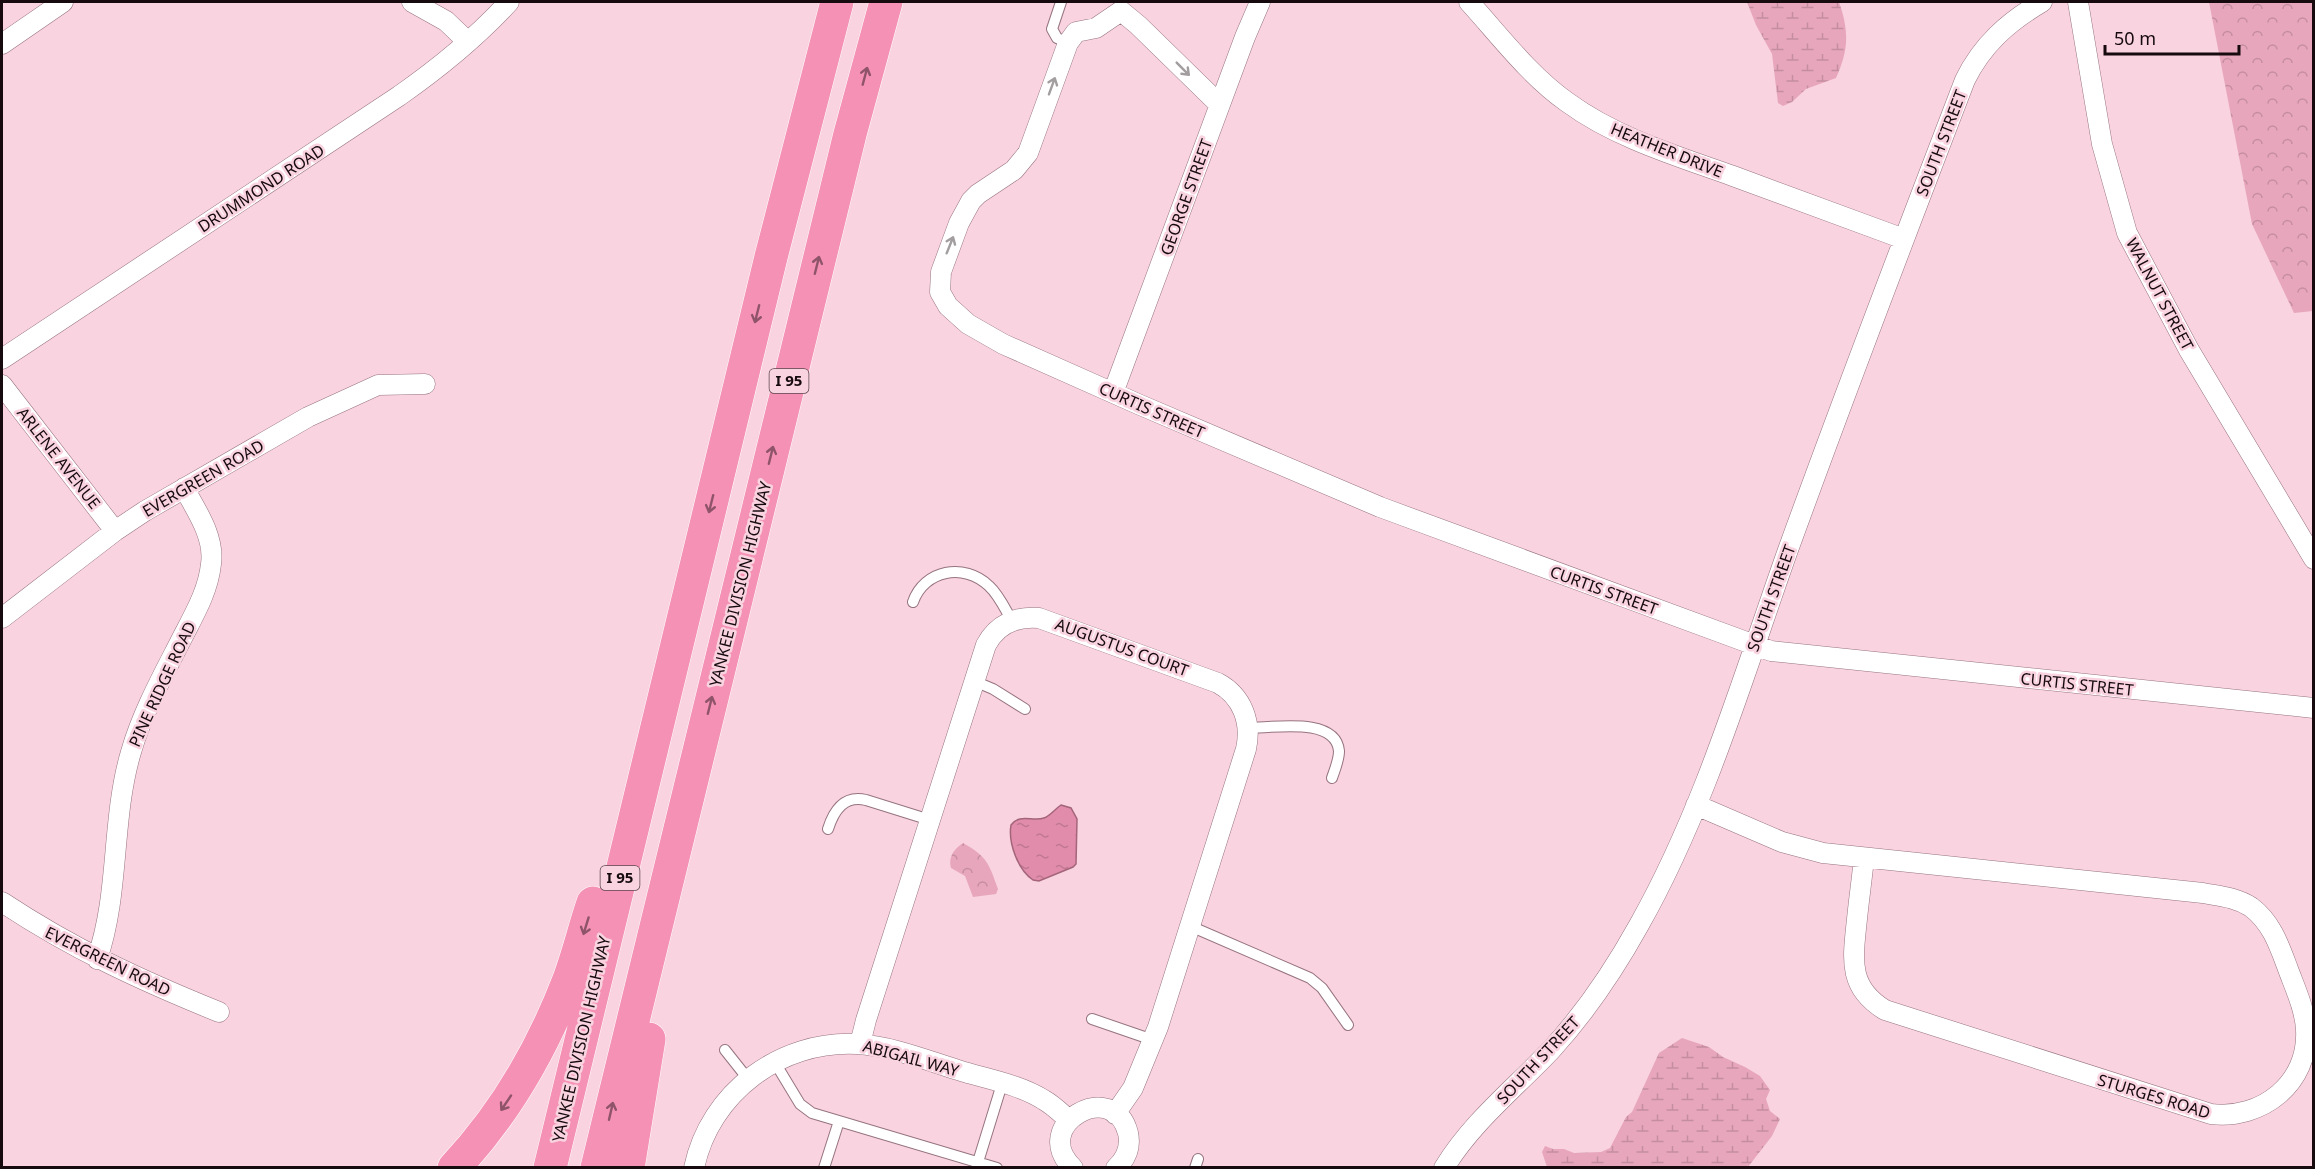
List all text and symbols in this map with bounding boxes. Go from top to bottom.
scale bar [2105,18,2238,56]
text: 50 m [2114,26,2156,50]
one-way arrow [1175,61,1190,76]
one-way arrow [859,67,871,86]
one-way arrow [1048,77,1059,96]
street label: SOUTH STREET [1911,87,1971,199]
street label: HEATHER DRIVE [1608,117,1726,183]
street label: GEORGE STREET [1155,136,1217,258]
street label: DRUMMOND ROAD [193,139,329,237]
street label: WALNUT STREET [2121,234,2199,354]
one-way arrow [946,236,957,254]
one-way arrow [812,256,824,275]
one-way arrow [751,304,763,323]
road number: I 95 [770,369,808,393]
street label: CURTIS STREET [1096,377,1208,443]
street label: ARLENE AVENUE [12,403,106,513]
street label: EVERGREEN ROAD [138,434,268,522]
one-way arrow [766,446,778,465]
street label: YANKEE DIVISION HIGHWAY [704,478,776,689]
one-way arrow [704,494,716,513]
street label: SOUTH STREET [1741,541,1801,654]
street label: CURTIS STREET [1547,560,1661,620]
street label: AUGUSTUS COURT [1052,613,1192,681]
street label: PINE RIDGE ROAD [123,618,201,750]
street label: CURTIS STREET [2019,667,2135,701]
one-way arrow [704,696,716,715]
road number: I 95 [600,866,640,890]
one-way arrow [579,916,590,935]
street label: EVERGREEN ROAD [42,921,174,1001]
street label: YANKEE DIVISION HIGHWAY [547,933,616,1144]
street label: SOUTH STREET [1492,1011,1584,1109]
street label: ABIGAIL WAY [861,1035,962,1082]
street label: STURGES ROAD [2095,1068,2213,1124]
one-way arrow [500,1094,512,1110]
one-way arrow [605,1101,617,1120]

